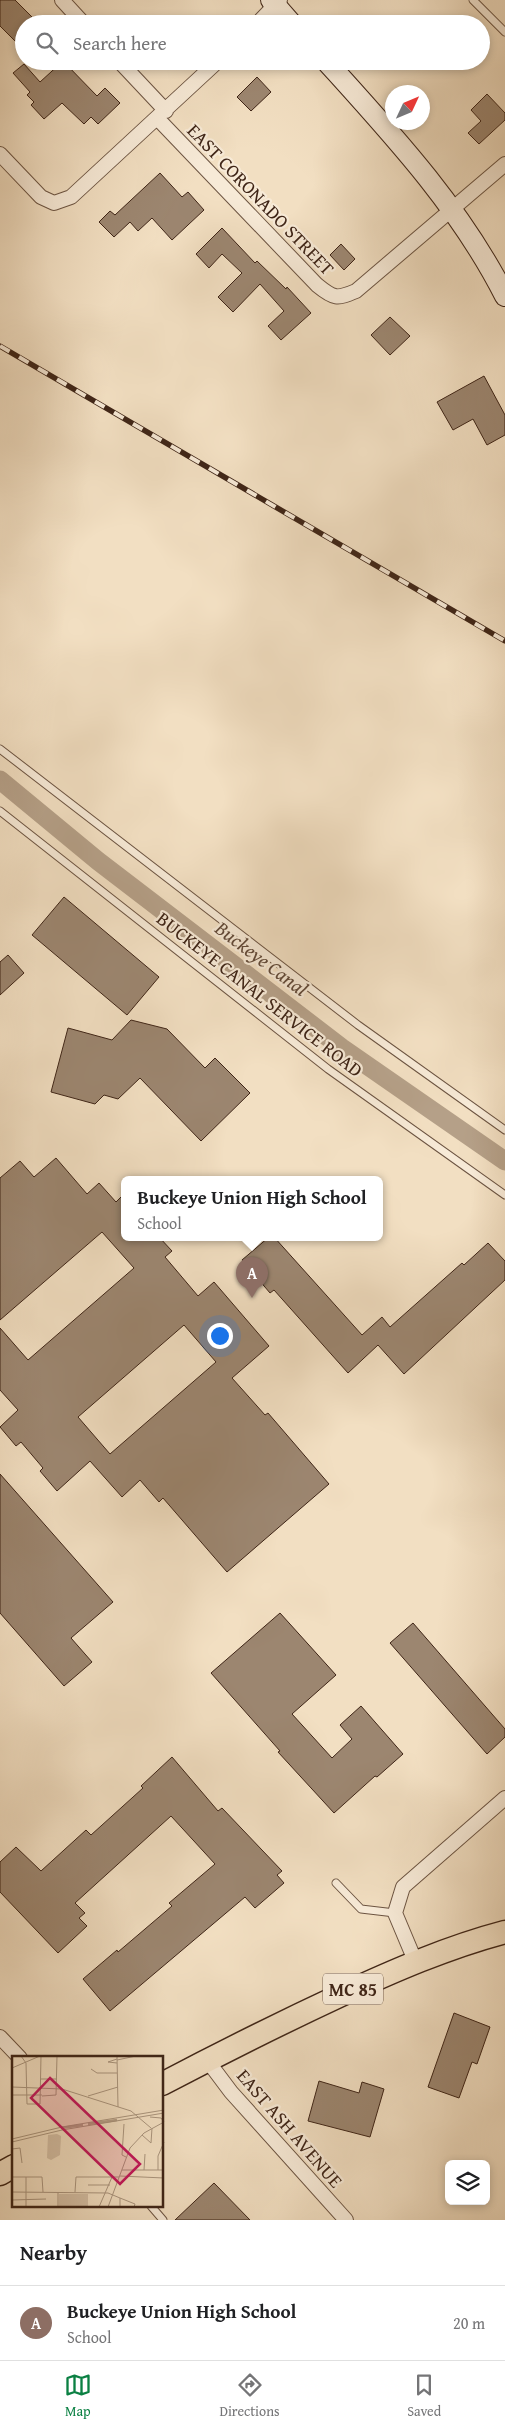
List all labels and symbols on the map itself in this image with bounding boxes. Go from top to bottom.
north arrow [385,85,430,130]
street label: EAST CORONADO STREET [181,117,341,281]
street label: BUCKEYE CANAL SERVICE ROAD [151,905,369,1083]
water label: Buckeye Canal [209,913,315,1003]
pin: A [236,1257,268,1298]
your location [207,1323,233,1349]
road number: MC 85 [323,1974,383,2005]
inset map [12,2056,164,2208]
street label: EAST ASH AVENUE [230,2062,350,2194]

